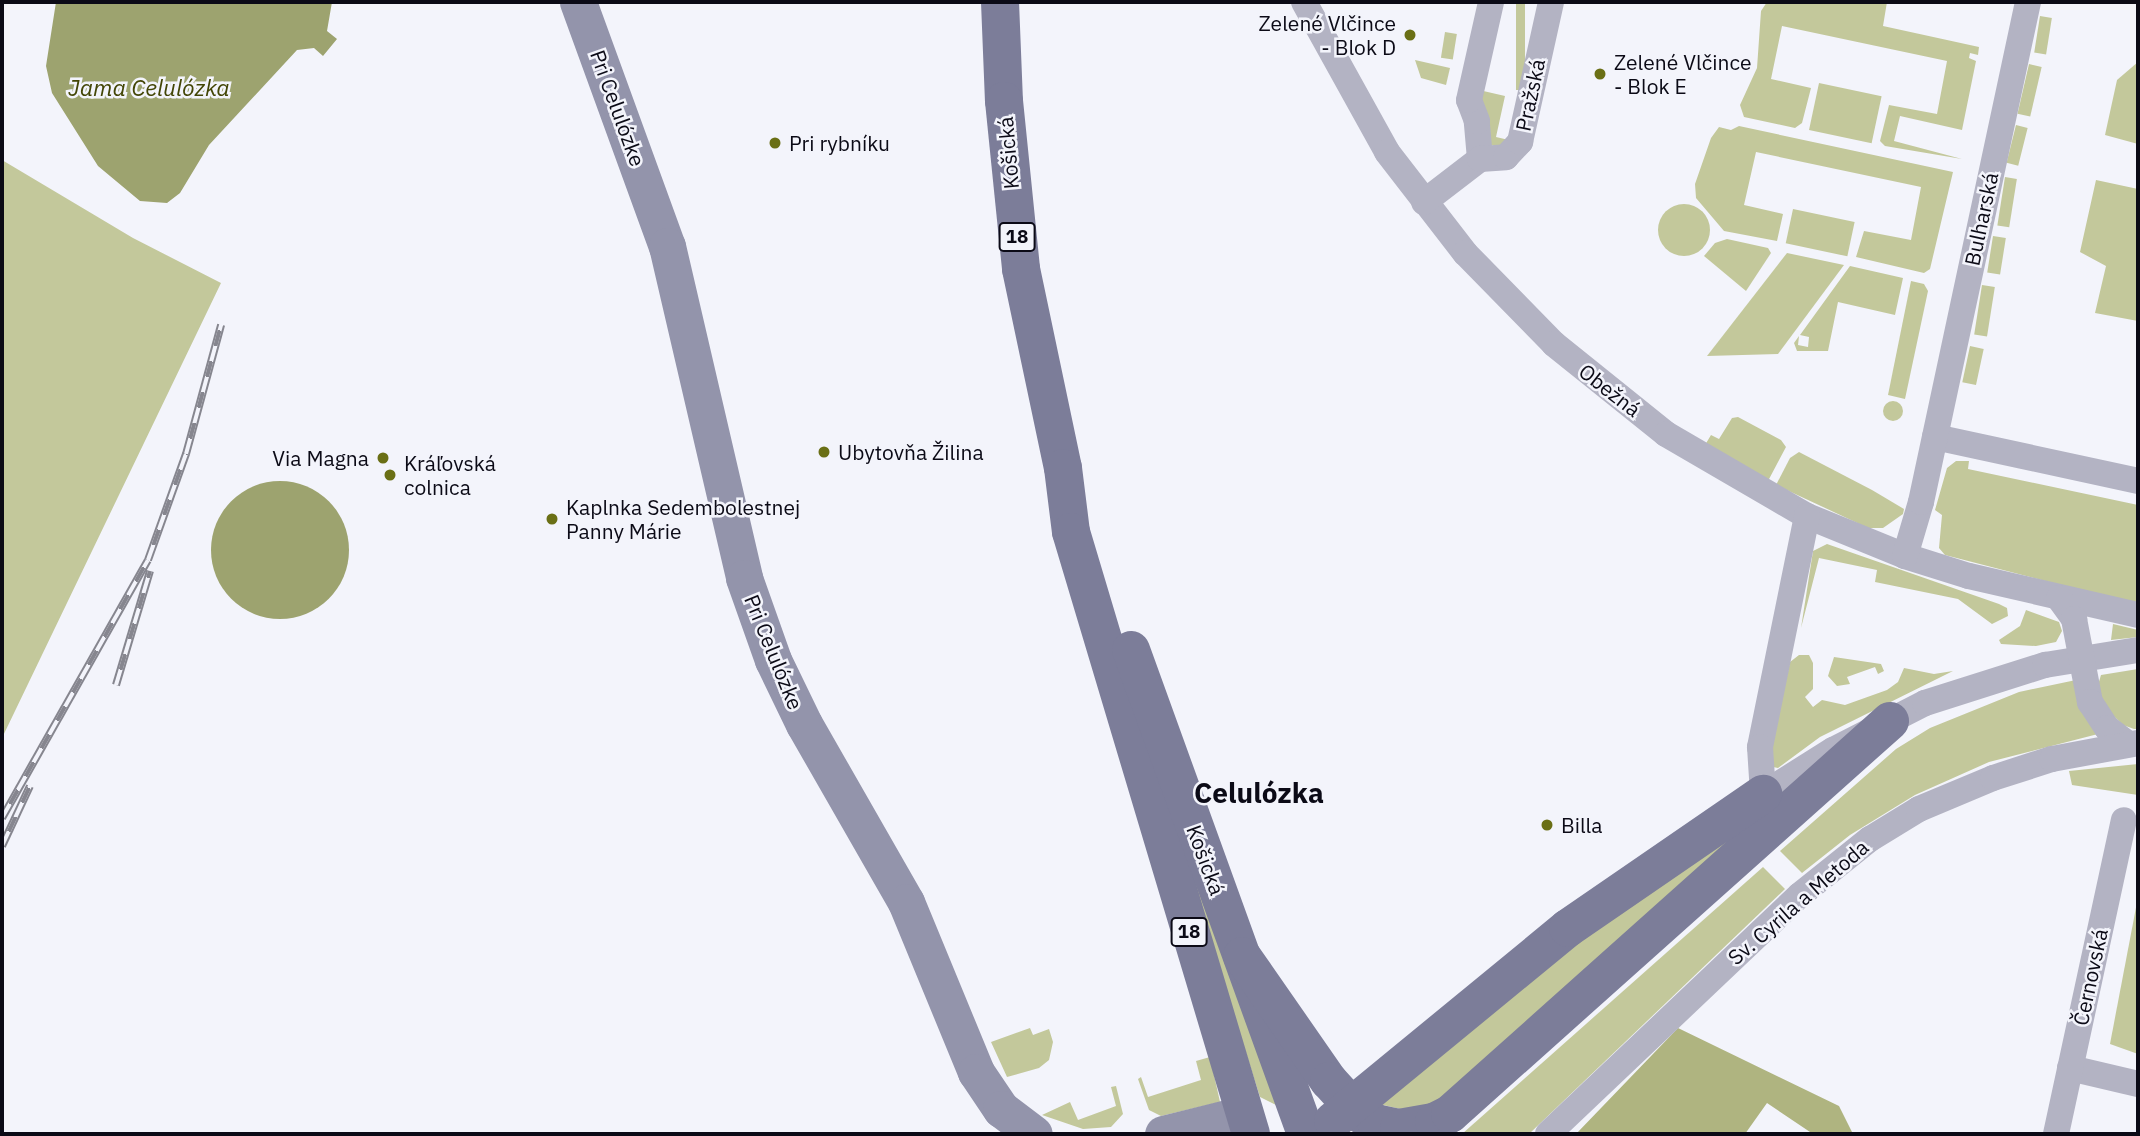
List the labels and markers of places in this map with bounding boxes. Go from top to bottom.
place label: Zelené Vlčince - Blok D [1259,10,1396,60]
marker: Zelené Vlčince - Blok D [1402,27,1418,43]
place label: Zelené Vlčince - Blok E [1614,49,1751,99]
marker: Zelené Vlčince - Blok E [1592,66,1608,82]
place label: Pri rybníku [789,130,890,156]
marker: Pri rybníku [767,135,783,151]
place label: Ubytovňa Žilina [838,439,984,465]
marker: Ubytovňa Žilina [816,444,832,460]
place label: Via Magna [272,445,369,471]
marker: Via Magna [375,450,391,466]
place label: Kráľovská colnica [404,450,496,500]
marker: Kráľovská colnica [382,467,398,483]
place label: Kaplnka Sedembolestnej Panny Márie [566,494,800,544]
marker: Kaplnka Sedembolestnej Panny Márie [544,511,560,527]
place label: Billa [1561,812,1602,838]
marker: Billa [1539,817,1555,833]

